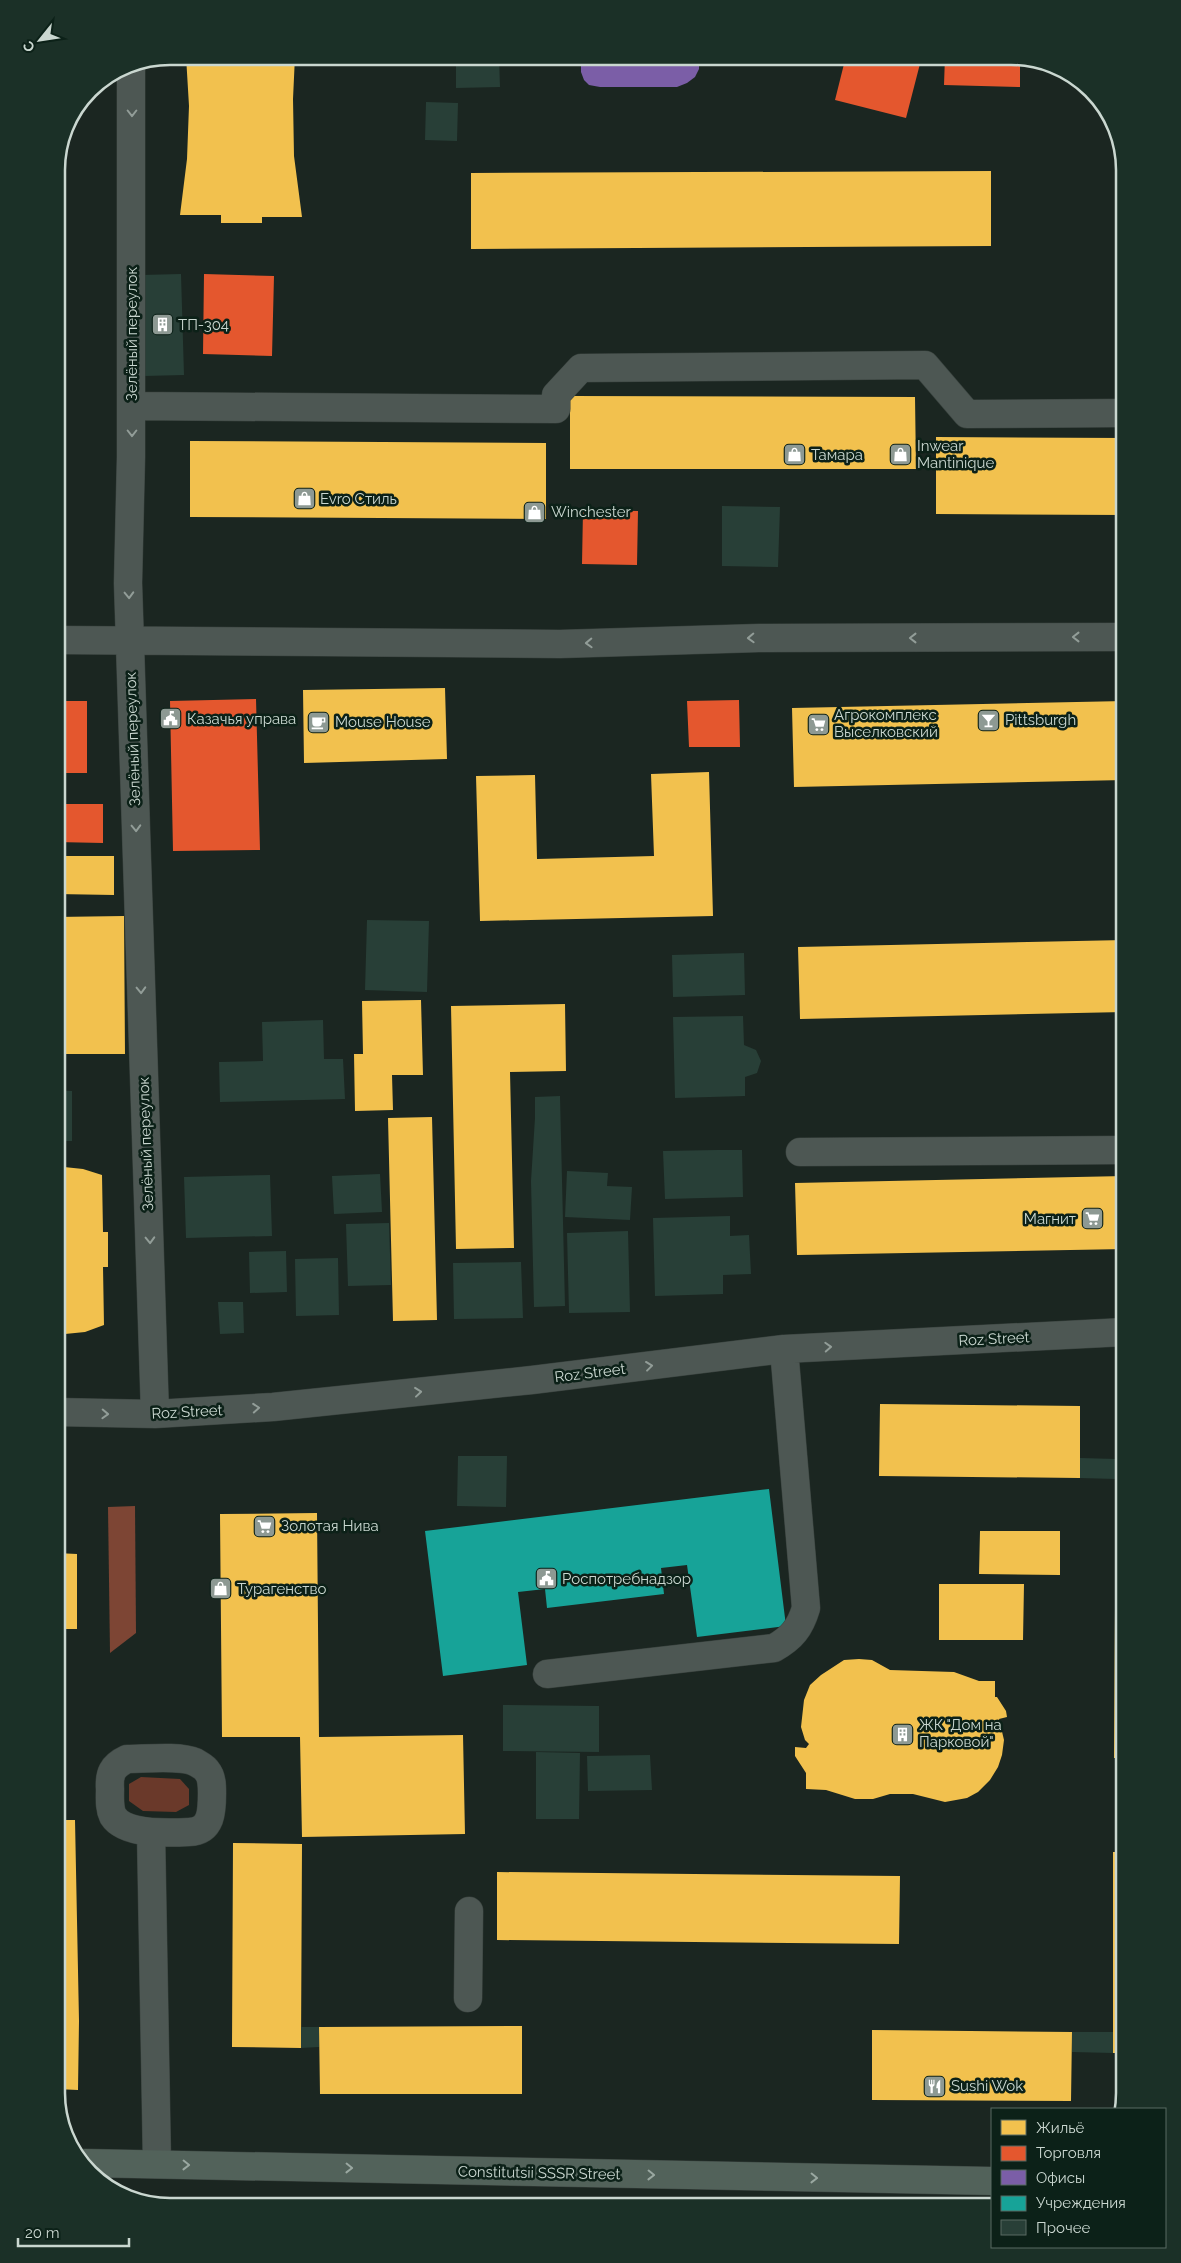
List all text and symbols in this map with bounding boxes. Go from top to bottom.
north arrow [15,15,65,65]
text: С [19,38,38,55]
one-way arrow [126,109,137,117]
street label: Зелёный переулок [123,267,141,401]
building icon: ТП-304 [150,313,174,337]
place label: ТП-304 [178,316,229,334]
one-way arrow [127,429,137,437]
place label: Inwear Mantinique [917,437,994,472]
shop icon: Тамара [783,443,807,467]
shop icon: Inwear Mantinique [889,443,913,467]
place label: Тамара [811,446,863,464]
shop icon: Evro Стиль [292,487,316,511]
place label: Evro Стиль [320,490,397,508]
shop icon: Winchester [523,500,547,524]
place label: Winchester [551,503,631,521]
one-way arrow [124,592,134,599]
one-way arrow [909,632,917,643]
one-way arrow [1072,632,1080,642]
one-way arrow [747,633,754,643]
one-way arrow [584,637,592,648]
street label: Зелёный переулок [122,671,144,807]
place label: Агрокомплекс Выселковский [834,706,938,741]
public building icon: Казачья управа [159,707,183,731]
bar icon: Pittsburgh [977,708,1001,732]
place label: Казачья управа [187,710,296,728]
cafe icon: Mouse House [307,710,331,734]
place label: Pittsburgh [1005,711,1076,729]
supermarket icon: Агрокомплекс Выселковский [806,712,830,736]
place label: Mouse House [335,713,431,731]
one-way arrow [130,824,141,832]
one-way arrow [136,986,146,994]
street label: Зелёный переулок [135,1076,157,1212]
supermarket icon: Магнит [1080,1207,1104,1231]
place label: Магнит [1024,1210,1076,1228]
one-way arrow [144,1236,155,1244]
street label: Roz Street [958,1328,1030,1350]
one-way arrow [824,1342,832,1353]
street label: Roz Street [554,1360,626,1386]
one-way arrow [645,1361,653,1372]
one-way arrow [414,1387,422,1398]
street label: Roz Street [151,1401,223,1423]
one-way arrow [252,1403,260,1414]
one-way arrow [101,1408,109,1419]
supermarket icon: Золотая Нива [253,1514,277,1538]
place label: Золотая Нива [281,1517,379,1535]
public building icon: Роспотребнадзор [534,1567,558,1591]
place label: Роспотребнадзор [562,1570,691,1588]
shop icon: Турагенство [209,1577,233,1601]
place label: Турагенство [237,1580,327,1598]
place label: ЖК "Дом на Парковой" [919,1716,1002,1751]
building icon: ЖК "Дом на Парковой" [891,1722,915,1746]
restaurant icon: Sushi Wok [923,2074,947,2098]
place label: Sushi Wok [951,2077,1023,2095]
legend [991,2108,1166,2248]
text: Жильё [1036,2119,1085,2137]
text: Торговля [1036,2144,1101,2162]
one-way arrow [183,2159,191,2170]
one-way arrow [346,2163,353,2173]
street label: Constitutsii SSSR Street [458,2163,620,2183]
text: Офисы [1036,2169,1085,2187]
one-way arrow [648,2170,656,2180]
one-way arrow [810,2173,818,2183]
text: Учреждения [1036,2194,1126,2212]
scale bar [18,2216,129,2248]
text: Прочее [1036,2219,1090,2237]
text: 20 m [25,2224,60,2242]

